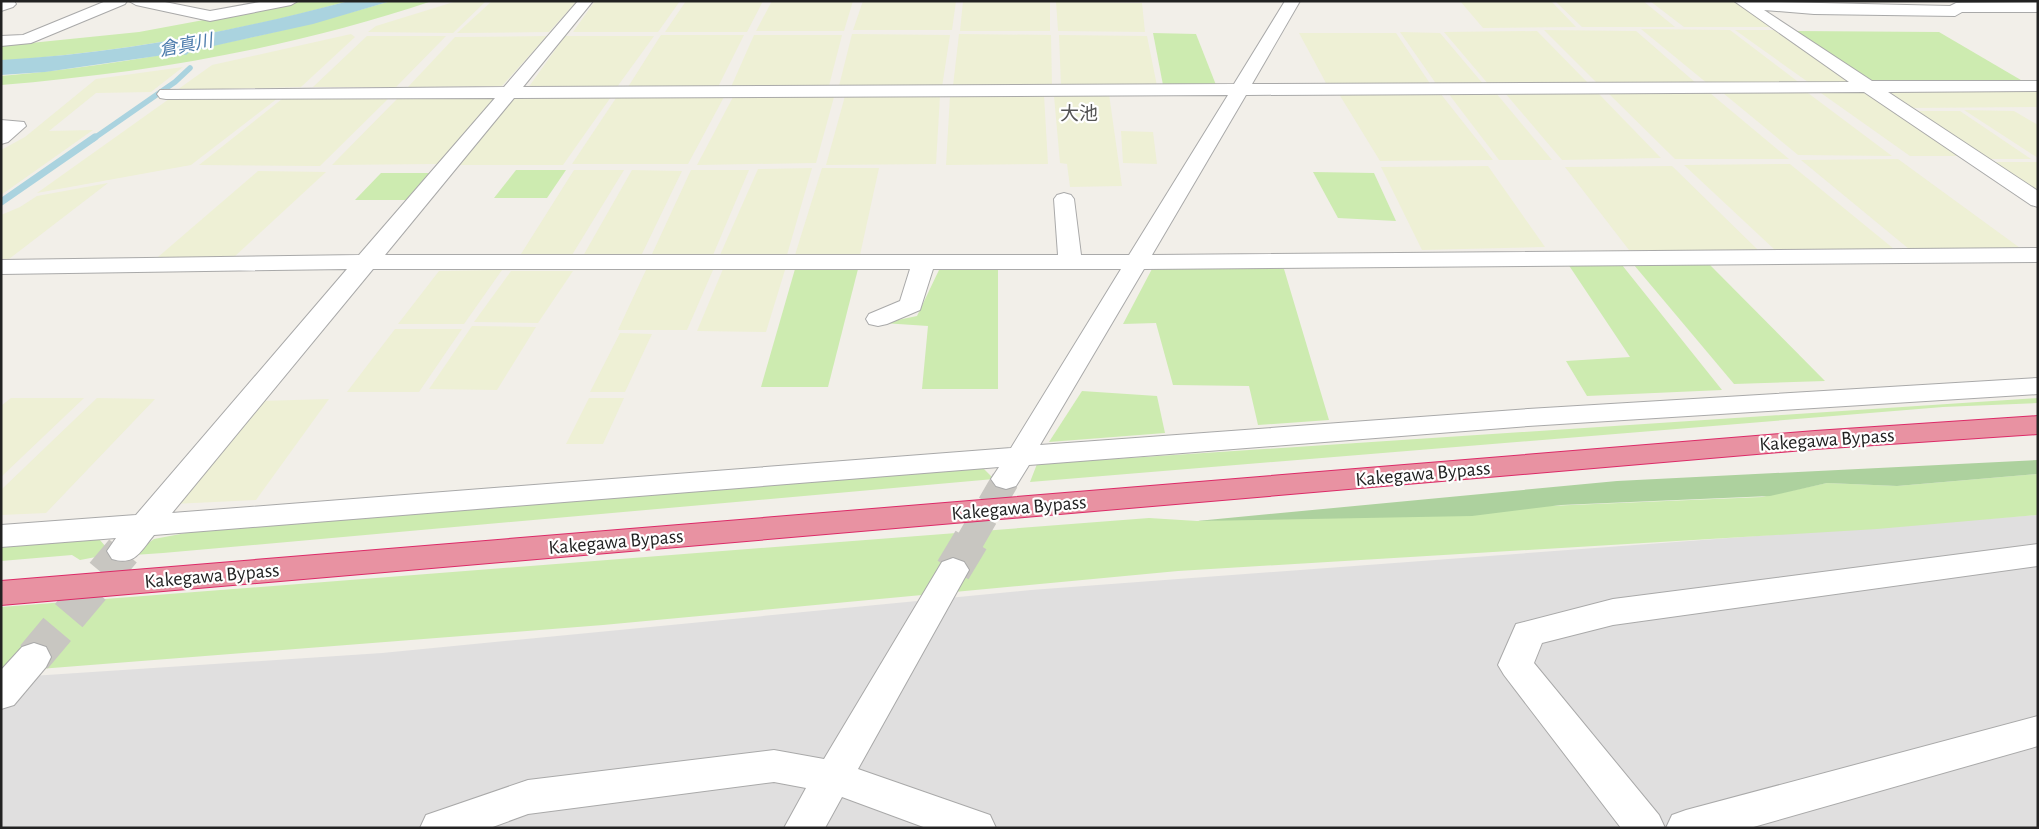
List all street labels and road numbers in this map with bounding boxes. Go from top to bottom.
street label: Kakegawa Bypass [1759,425,1895,455]
street label: Kakegawa Bypass [1355,458,1491,490]
street label: Kakegawa Bypass [951,492,1087,524]
street label: Kakegawa Bypass [548,526,684,558]
street label: Kakegawa Bypass [144,560,280,592]

